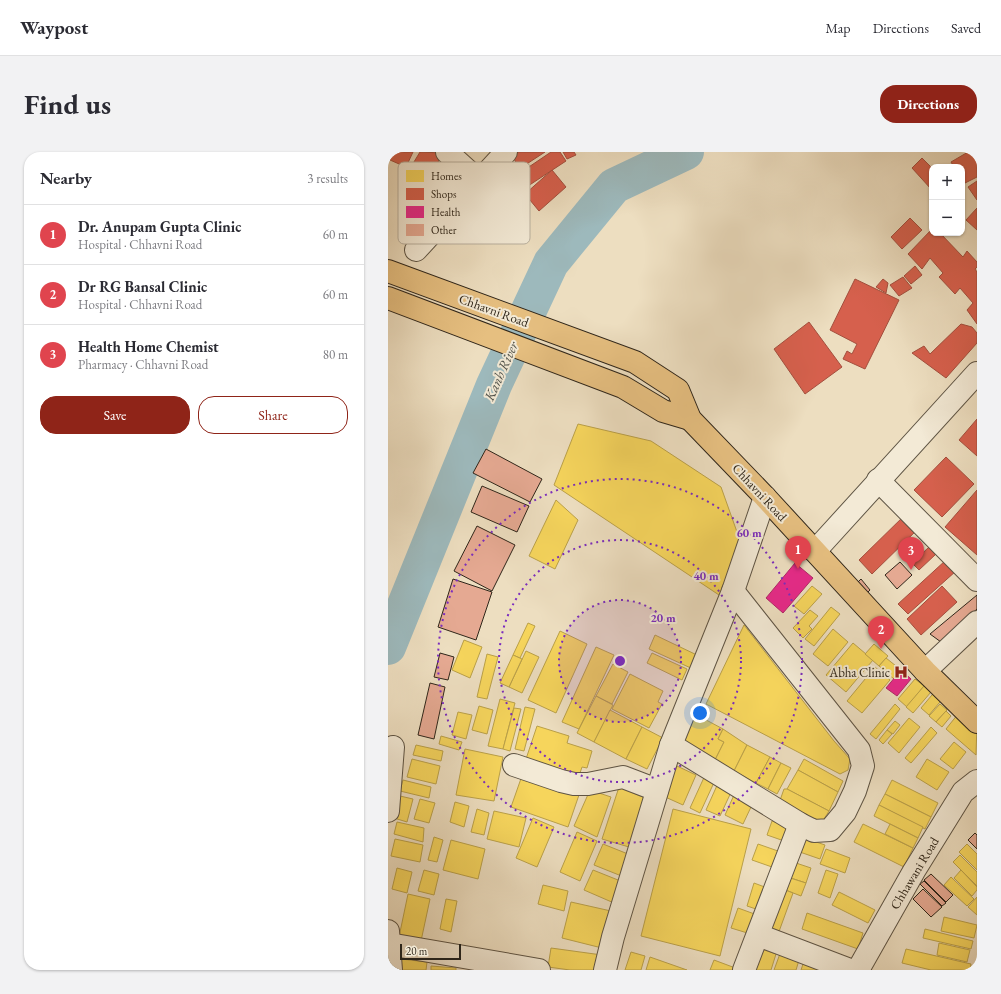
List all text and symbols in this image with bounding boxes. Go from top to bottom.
text: Waypost [20,15,88,40]
text: Map [825,19,851,37]
text: Directions [873,19,929,37]
text: Saved [951,19,981,37]
button: Directions [880,85,977,123]
text: Find us [24,86,111,122]
legend [398,162,530,244]
map controls [929,164,965,236]
button: + [929,164,965,200]
text: Nearby [40,167,92,189]
text: Homes [431,169,462,183]
text: 3 results [307,170,348,187]
text: Shops [431,187,457,201]
button: − [929,200,965,236]
text: Health [431,205,461,219]
text: Dr. Anupam Gupta Clinic [78,217,241,236]
text: Other [431,223,457,237]
text: 1 [50,226,56,243]
text: 60 m [323,226,348,243]
text: Hospital · Chhavni Road [78,236,202,253]
text: Dr RG Bansal Clinic [78,277,207,296]
text: 2 [50,286,56,303]
text: 60 m [323,286,348,303]
street label: Chhavni Road [457,290,531,331]
text: Hospital · Chhavni Road [78,296,202,313]
text: Health Home Chemist [78,337,219,356]
water label: Kanh River [480,338,522,404]
text: 3 [50,346,56,363]
text: 80 m [323,346,348,363]
text: Pharmacy · Chhavni Road [78,356,208,373]
button: Save [40,396,190,434]
button: Share [198,396,348,434]
street label: Chhavni Road [728,460,791,525]
text: 60 m [736,525,762,541]
pin: 1 [785,536,811,569]
pin: 3 [898,537,924,570]
text: 40 m [693,568,719,584]
text: 20 m [650,610,676,626]
pin: 2 [868,616,894,649]
centre of rings [613,654,627,668]
place label: Abha Clinic [828,664,890,681]
hospital icon: Abha Clinic [893,664,909,680]
your location [690,703,710,723]
street label: Chhawani Road [886,834,943,912]
scale bar [400,942,461,961]
text: 20 m [406,944,427,958]

